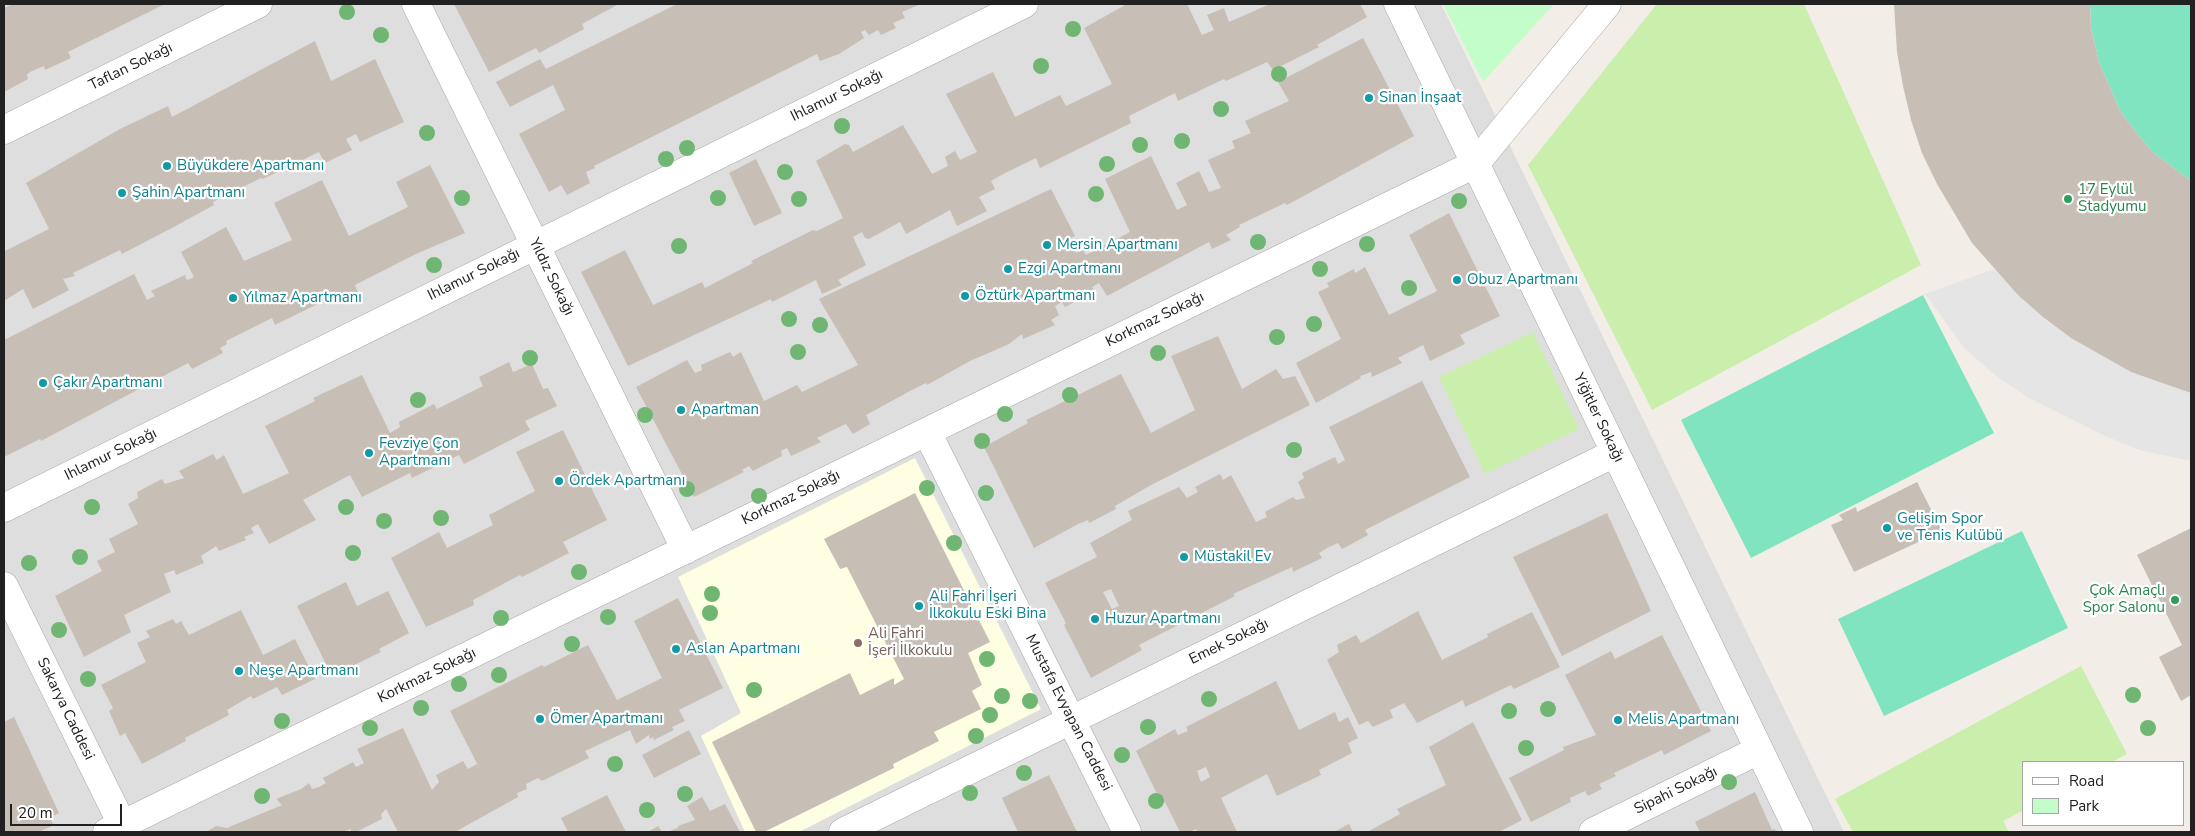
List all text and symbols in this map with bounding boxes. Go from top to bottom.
street label: Taflan Sokağı [86,39,176,95]
street label: Ihlamur Sokağı [788,66,886,126]
place label: Sinan İnşaat [1379,89,1461,107]
marker: Sinan İnşaat [1363,92,1375,104]
place label: Büyükdere Apartmanı [177,157,324,175]
marker: Büyükdere Apartmanı [161,160,173,172]
place label: 17 Eylül Stadyumu [2078,181,2147,216]
place label: Şahin Apartmanı [132,184,245,202]
marker: Şahin Apartmanı [116,187,128,199]
marker: 17 Eylül Stadyumu [2062,193,2074,205]
street label: Yıldız Sokağı [525,235,577,319]
place label: Mersin Apartmanı [1057,236,1178,254]
marker: Mersin Apartmanı [1041,239,1053,251]
street label: Ihlamur Sokağı [425,245,523,305]
place label: Ezgi Apartmanı [1018,260,1121,278]
marker: Ezgi Apartmanı [1002,263,1014,275]
place label: Obuz Apartmanı [1467,271,1578,289]
marker: Obuz Apartmanı [1451,274,1463,286]
place label: Öztürk Apartmanı [975,287,1095,305]
street label: Korkmaz Sokağı [1103,288,1207,352]
place label: Yılmaz Apartmanı [243,289,362,307]
marker: Öztürk Apartmanı [959,290,971,302]
marker: Yılmaz Apartmanı [227,292,239,304]
street label: Yiğitler Sokağı [1569,371,1627,465]
place label: Çakır Apartmanı [53,374,162,392]
marker: Çakır Apartmanı [37,377,49,389]
place label: Apartman [691,401,759,419]
marker: Apartman [675,404,687,416]
street label: Ihlamur Sokağı [62,425,160,485]
place label: Fevziye Çon Apartmanı [379,435,459,470]
marker: Fevziye Çon Apartmanı [363,447,375,459]
street label: Korkmaz Sokağı [739,466,843,530]
place label: Ördek Apartmanı [569,472,685,490]
marker: Ördek Apartmanı [553,475,565,487]
place label: Gelişim Spor ve Tenis Kulübü [1897,510,2003,545]
marker: Gelişim Spor ve Tenis Kulübü [1881,522,1893,534]
place label: Müstakil Ev [1194,548,1271,566]
marker: Müstakil Ev [1178,551,1190,563]
place label: Çok Amaçlı Spor Salonu [2083,582,2165,617]
place label: Ali Fahri İşeri İlkokulu Eski Bina [929,588,1046,623]
marker: Çok Amaçlı Spor Salonu [2169,594,2181,606]
marker: Ali Fahri İşeri İlkokulu Eski Bina [913,600,925,612]
place label: Huzur Apartmanı [1105,610,1221,628]
marker: Huzur Apartmanı [1089,613,1101,625]
street label: Emek Sokağı [1186,615,1272,669]
place label: Ali Fahri İşeri İlkokulu [868,625,952,660]
street label: Mustafa Evyapan Caddesi [1021,632,1115,794]
marker: Ali Fahri İşeri İlkokulu [852,637,864,649]
place label: Aslan Apartmanı [686,640,800,658]
marker: Aslan Apartmanı [670,643,682,655]
street label: Korkmaz Sokağı [375,644,479,708]
street label: Sakarya Caddesi [32,655,98,763]
place label: Neşe Apartmanı [249,662,359,680]
marker: Neşe Apartmanı [233,665,245,677]
place label: Ömer Apartmanı [550,710,663,728]
place label: Melis Apartmanı [1628,711,1739,729]
marker: Ömer Apartmanı [534,713,546,725]
marker: Melis Apartmanı [1612,714,1624,726]
legend [2022,761,2185,826]
street label: Sipahi Sokağı [1631,763,1721,819]
text: Road [2069,771,2104,791]
scale bar [12,794,125,826]
text: Park [2069,796,2099,816]
text: 20 m [18,803,53,823]

